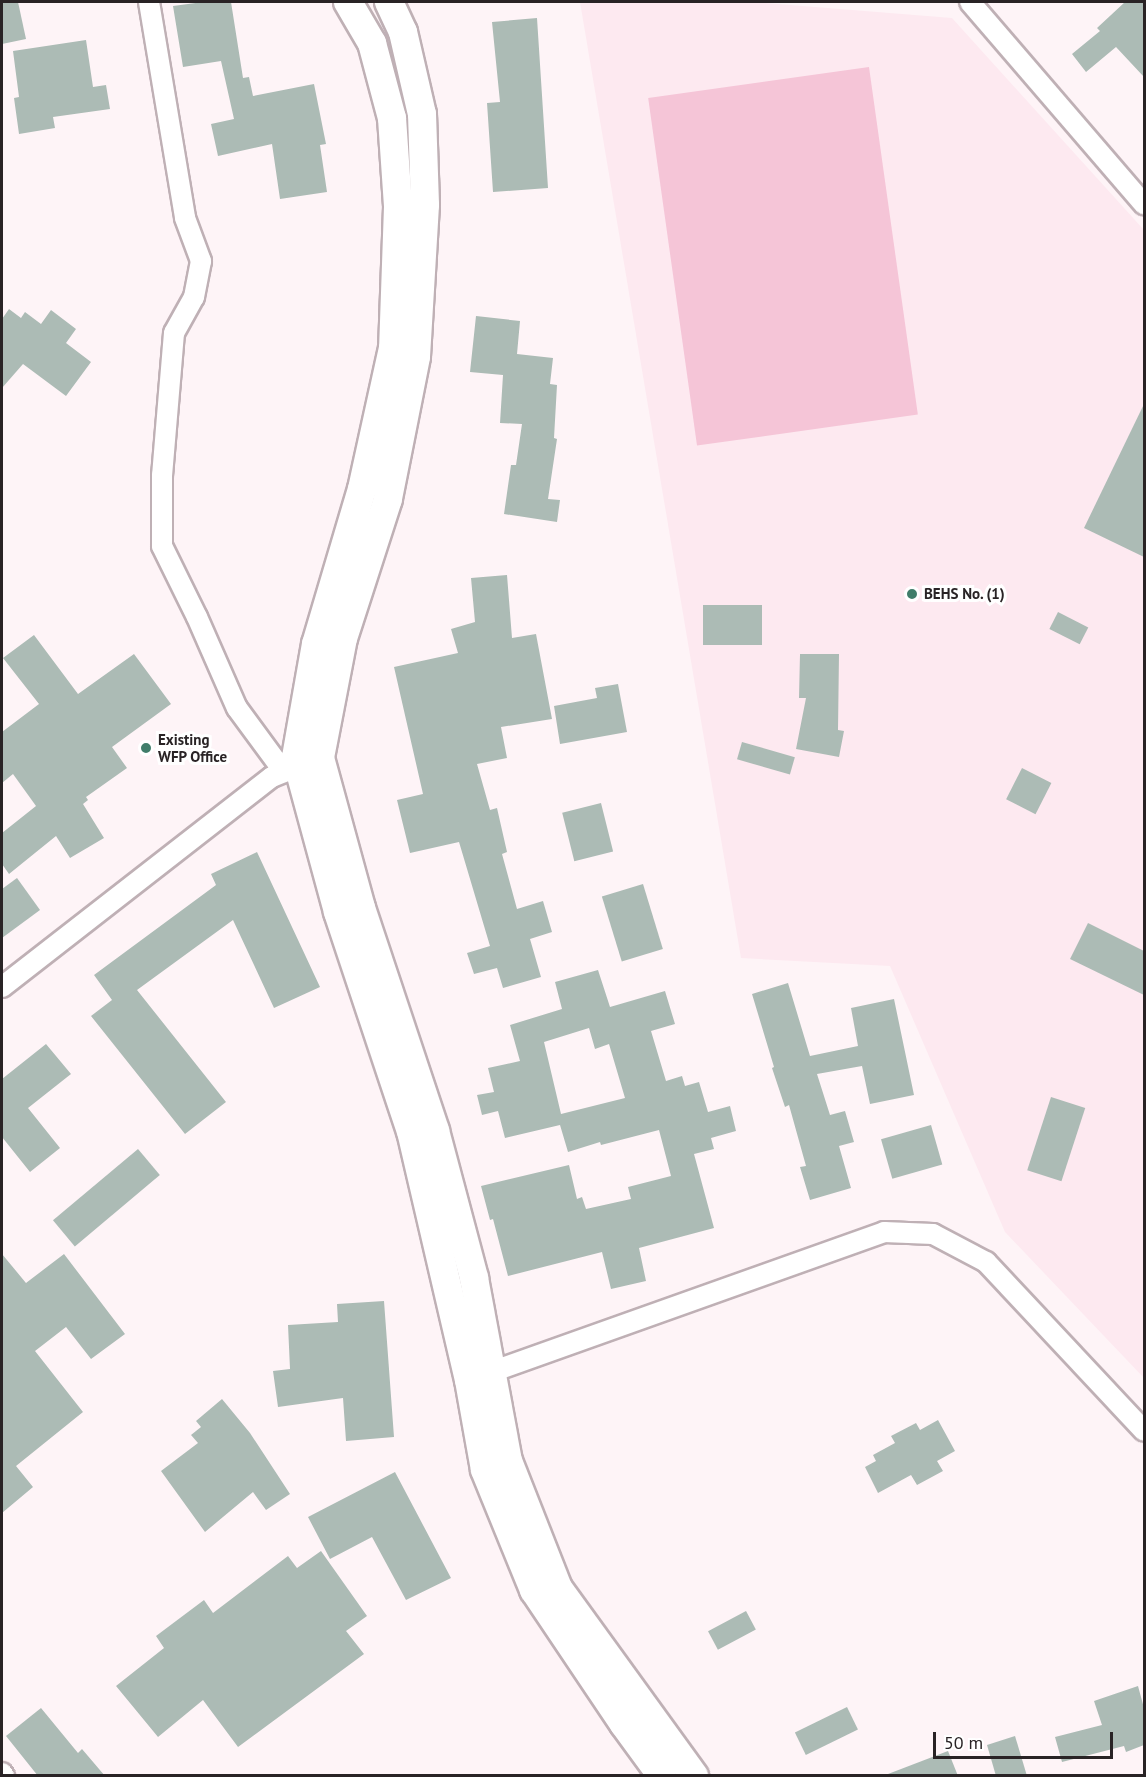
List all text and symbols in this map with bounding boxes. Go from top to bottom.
place label: BEHS No. (1) [924,585,1006,603]
marker: BEHS No. (1) [905,587,919,601]
place label: Existing WFP Office [158,730,228,765]
marker: Existing WFP Office [139,741,153,755]
scale bar [936,1720,1116,1758]
text: 50 m [944,1731,983,1754]

